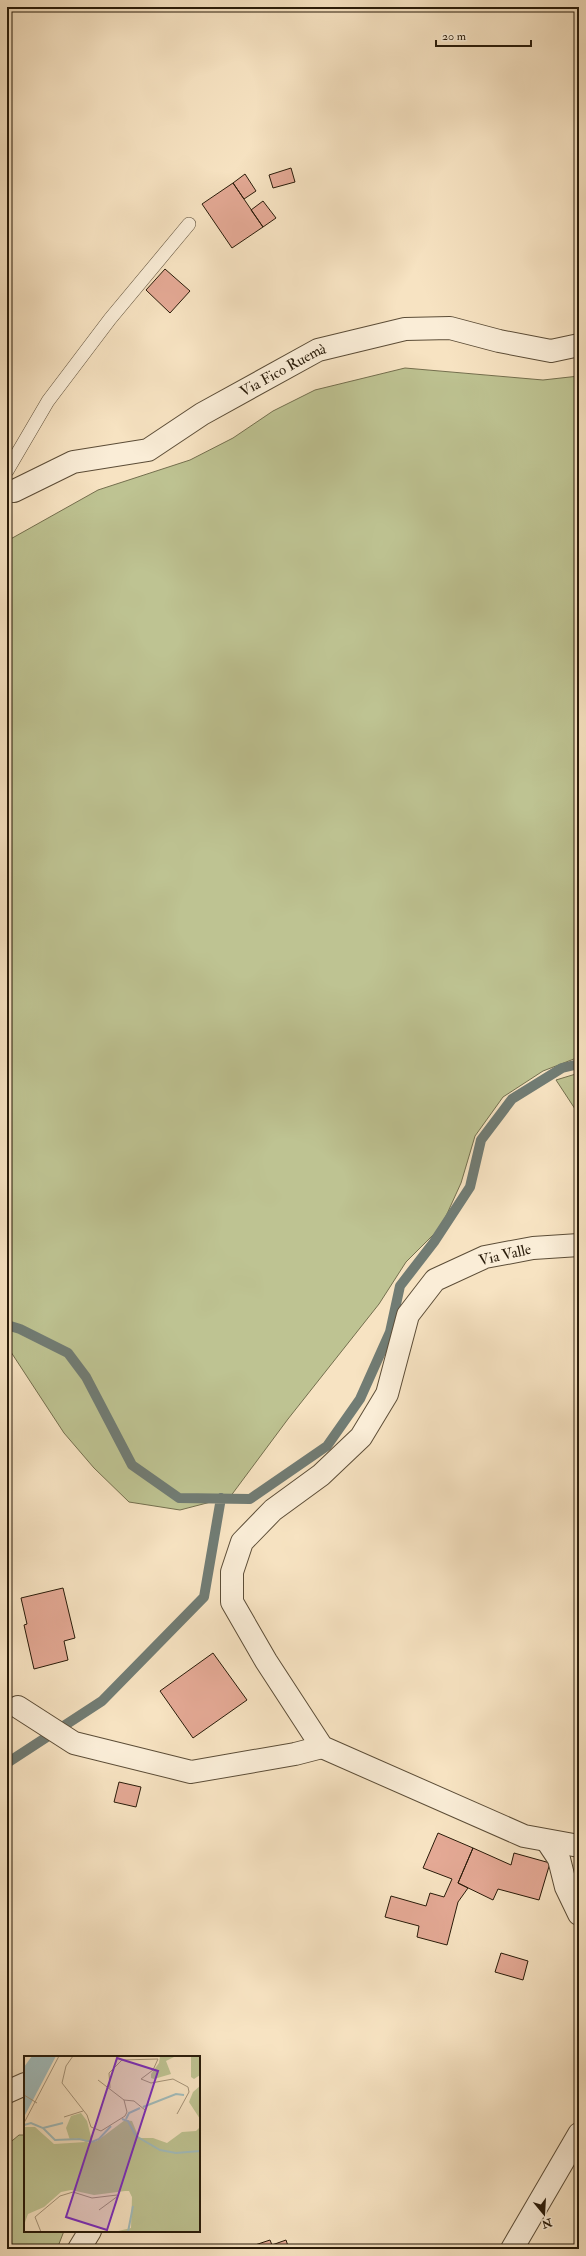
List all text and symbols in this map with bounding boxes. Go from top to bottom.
scale bar [436,22,531,48]
text: 20 m [442,29,467,44]
street label: Via Fico Ruemà [236,339,329,401]
street label: Via Valle [477,1240,533,1270]
inset map [24,2056,200,2232]
north arrow [524,2194,564,2234]
text: N [539,2215,555,2231]

